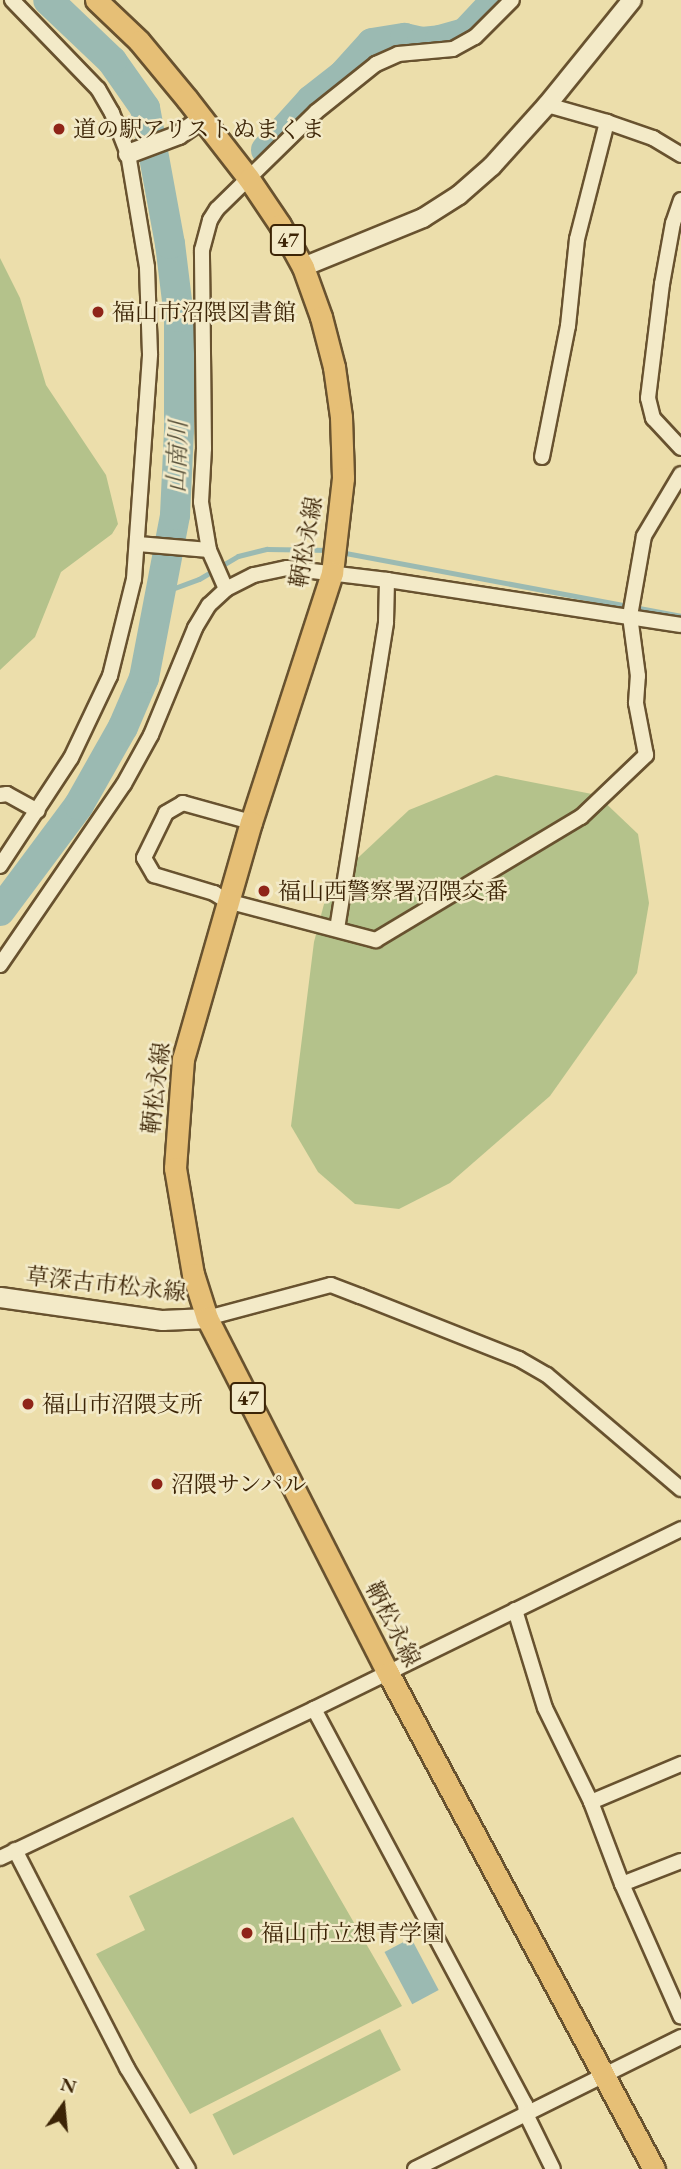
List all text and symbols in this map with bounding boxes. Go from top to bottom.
place label: 道の駅アリストぬまくま [73,115,326,143]
marker: 道の駅アリストぬまくま [51,121,67,137]
road number: 47 [269,222,307,258]
place label: 福山市沼隈図書館 [112,298,296,326]
marker: 福山市沼隈図書館 [90,304,106,320]
water label: 山南川 [161,421,193,493]
street label: 鞆松永線 [284,494,328,590]
place label: 福山西警察署沼隈交番 [278,877,508,905]
marker: 福山西警察署沼隈交番 [256,883,272,899]
street label: 鞆松永線 [137,1041,175,1135]
street label: 草深古市松永線 [24,1262,188,1306]
road number: 47 [229,1380,267,1416]
place label: 福山市沼隈支所 [42,1390,203,1418]
marker: 福山市沼隈支所 [20,1396,36,1412]
place label: 沼隈サンパル [171,1470,309,1498]
marker: 沼隈サンパル [149,1476,165,1492]
street label: 鞆松永線 [360,1577,426,1671]
place label: 福山市立想青学園 [261,1919,445,1947]
marker: 福山市立想青学園 [239,1925,255,1941]
north arrow [28,2071,98,2141]
text: N [58,2071,79,2099]

